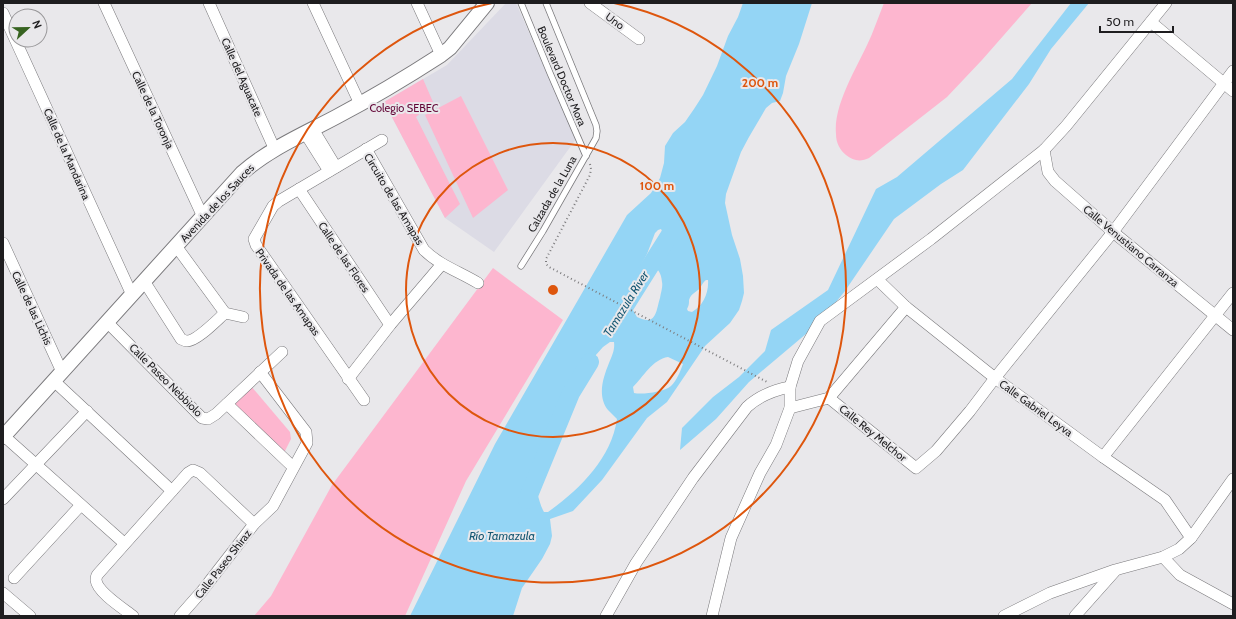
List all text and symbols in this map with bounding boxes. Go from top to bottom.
north arrow [8,8,48,48]
scale bar [1100,8,1173,34]
street label: Uno [603,9,627,33]
text: 50 m [1106,14,1134,29]
text: N [29,18,45,30]
street label: Boulevard Doctor Mora [535,24,590,129]
street label: Calle del Aguacate [218,35,266,119]
street label: Calle de la Toronja [129,69,177,152]
text: 200 m [742,75,778,90]
park label: Colegio SEBEC [369,101,439,115]
street label: Calle de la Mandarina [41,106,94,203]
street label: Circuito de las Amapas [361,150,427,248]
street label: Calzada de la Luna [524,153,580,235]
street label: Avenida de los Sauces [177,161,257,245]
text: 100 m [640,178,674,193]
street label: Calle Venustiano Carranza [1080,202,1182,290]
street label: Calle de las Flores [315,219,373,295]
street label: Privada de las Amapas [253,246,324,339]
water label: Tamazula River [600,267,652,339]
street label: Calle de las Lichis [9,269,55,348]
centre of rings [546,283,560,297]
street label: Calle Paseo Nebbiolo [126,340,206,420]
street label: Calle Gabriel Leyva [996,377,1076,440]
street label: Calle Rey Melchor [836,402,910,465]
street label: Calle Paseo Shiraz [192,527,254,601]
water label: Río Tamazula [469,528,535,543]

